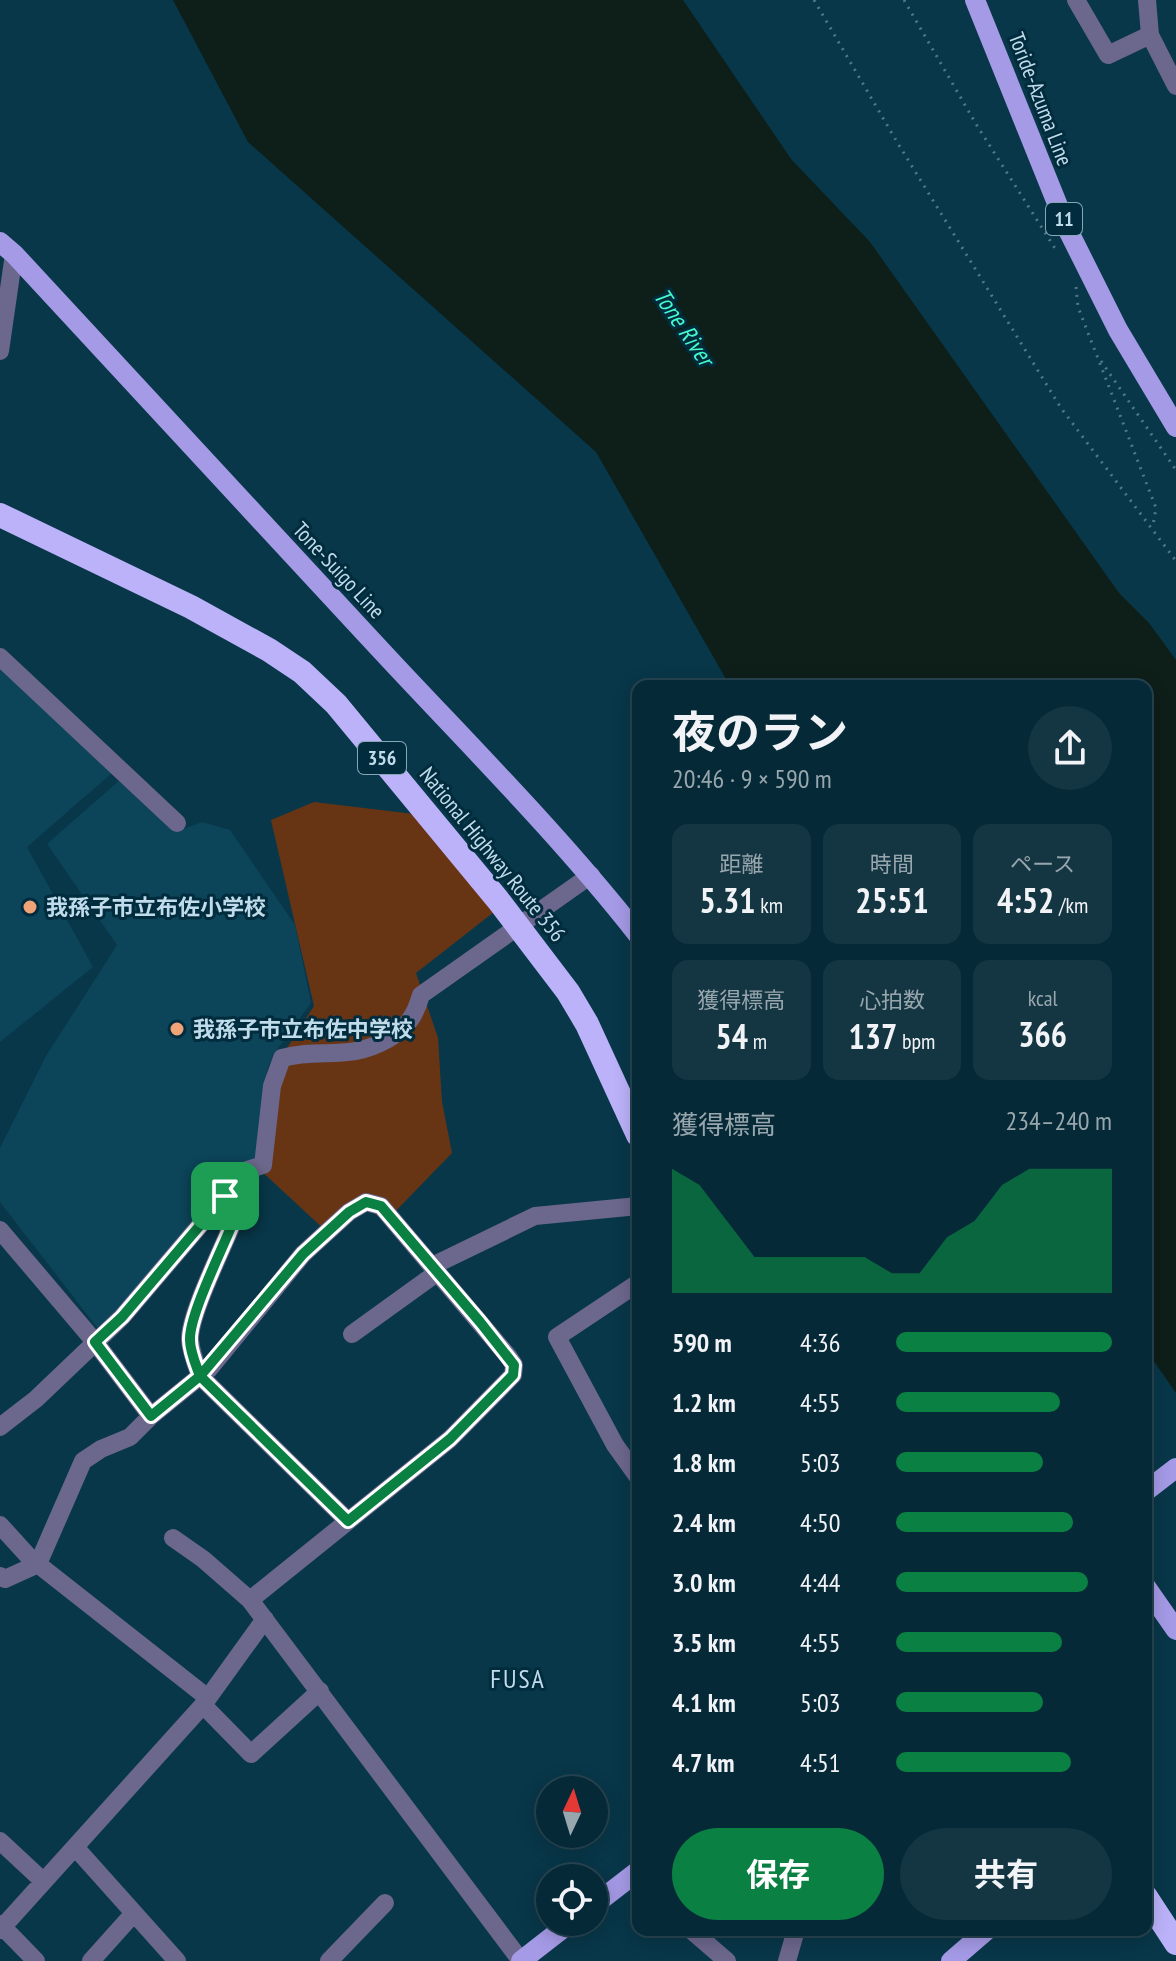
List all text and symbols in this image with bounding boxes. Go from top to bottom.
street label: Toride-Azuma Line [1003,28,1079,170]
road number: 11 [1046,203,1082,235]
water label: Tone River [647,282,723,374]
street label: Tone-Suigo Line [287,516,391,624]
text: 夜のラン [672,703,848,760]
button: share [1028,706,1112,790]
road number: 356 [358,742,406,774]
street label: National Highway Route 356 [414,761,572,947]
text: 20:46 · 9 × 590 m [672,762,832,795]
text: 距離 [719,850,763,878]
text: 時間 [870,850,914,878]
text: ペース [1010,850,1075,878]
text: 5.31 [700,878,756,922]
text: 25:51 [855,878,929,922]
text: 4:52 [997,878,1054,922]
text: km [756,891,783,919]
text: /km [1054,891,1088,919]
place label: 我孫子市立布佐小学校 [46,893,266,921]
marker: 我孫子市立布佐小学校 [21,898,39,916]
text: kcal [1028,984,1058,1012]
text: 獲得標高 [697,986,785,1014]
text: 心拍数 [859,986,925,1014]
text: 366 [1018,1012,1067,1056]
text: 54 [716,1014,748,1058]
text: 137 [849,1014,897,1058]
place label: 我孫子市立布佐中学校 [193,1015,413,1043]
marker: 我孫子市立布佐中学校 [168,1020,186,1038]
text: m [748,1027,767,1055]
text: bpm [897,1027,935,1055]
text: 234–240 m [1006,1104,1112,1137]
text: 獲得標高 [672,1108,776,1141]
pin [191,1162,259,1230]
icon: arrive [203,1174,247,1218]
text: 590 m [672,1326,732,1359]
text: 4:36 [800,1326,840,1359]
text: 1.2 km [672,1386,736,1419]
text: 4:55 [800,1386,840,1419]
text: 1.8 km [672,1446,736,1479]
text: 5:03 [800,1446,840,1479]
text: 2.4 km [672,1506,736,1539]
text: 4:50 [800,1506,840,1539]
text: 3.0 km [672,1566,736,1599]
text: 4:44 [800,1566,840,1599]
text: 3.5 km [672,1626,736,1659]
text: 4:55 [800,1626,840,1659]
district label: FUSA [490,1662,546,1695]
text: 4.1 km [672,1686,736,1719]
text: 5:03 [800,1686,840,1719]
text: 4.7 km [672,1746,735,1779]
text: 4:51 [800,1746,840,1779]
north arrow [536,1776,608,1848]
map controls [536,1776,608,1936]
button: 保存 [672,1828,884,1920]
button: 共有 [900,1828,1112,1920]
button: locate [536,1864,608,1936]

